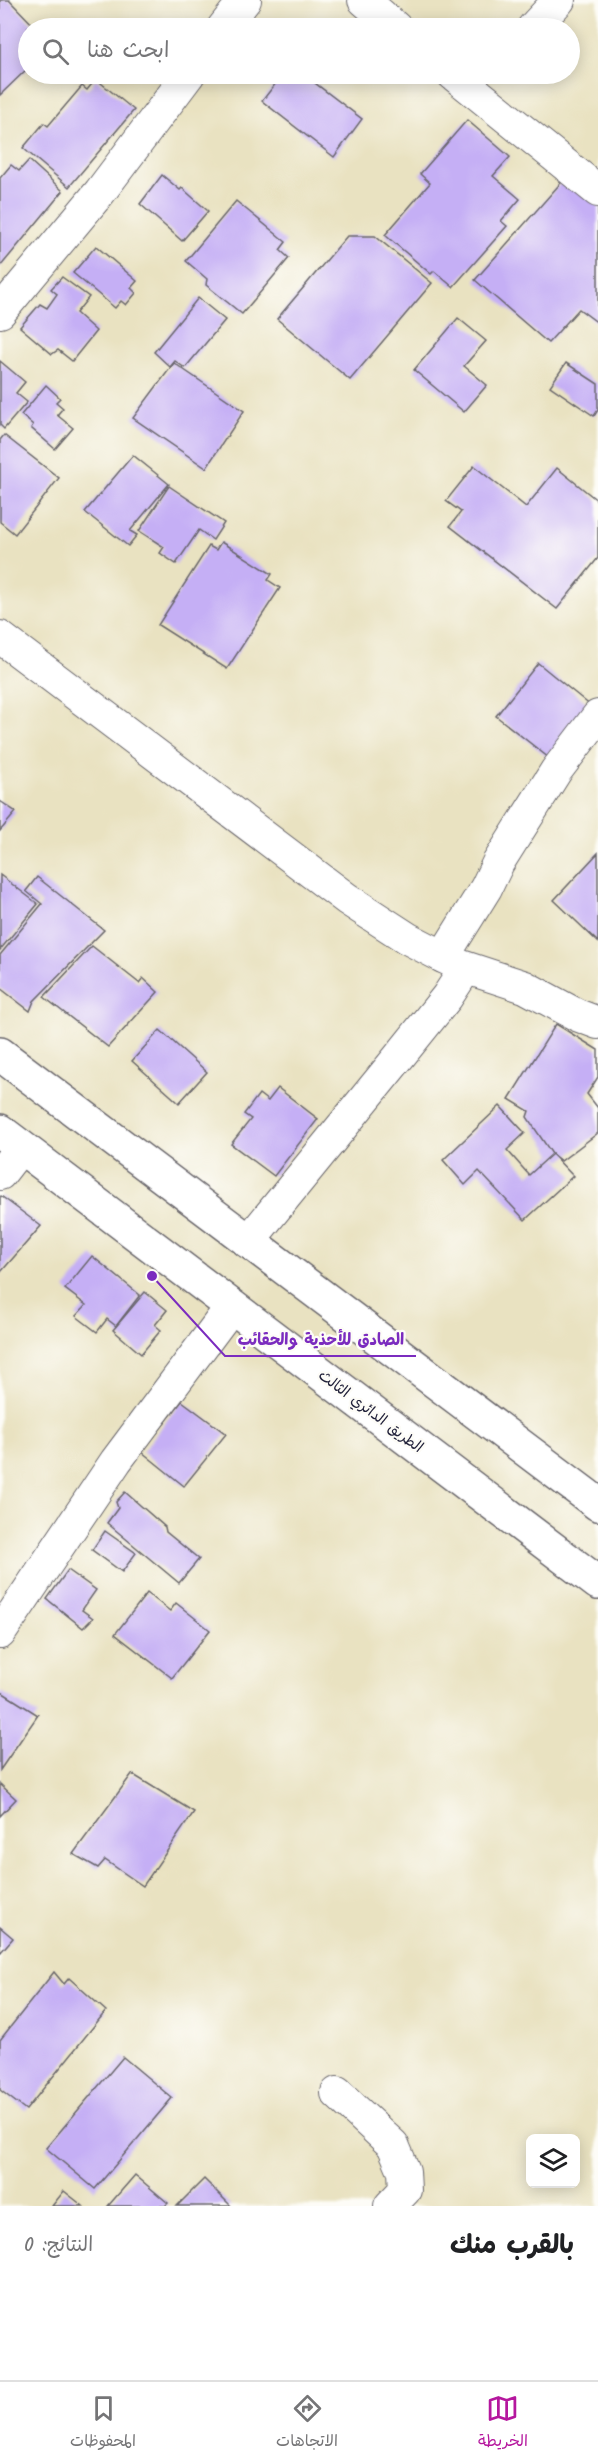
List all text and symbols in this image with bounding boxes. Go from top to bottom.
search box [18,18,580,84]
text: ابحث هنا [87,34,169,69]
icon: search [39,35,72,68]
callout: الصادق للأحذية والحقائب [225,1322,416,1356]
text: الصادق للأحذية والحقائب [238,1328,404,1353]
street label: الطريق الدائري الثالث [313,1364,428,1459]
map controls [526,2134,580,2188]
button: layers [526,2134,580,2188]
text: بالقرب منك [450,2225,574,2267]
text: النتائج: 0 [24,2230,93,2262]
tab: المحفوظات [70,2392,136,2455]
tab: الاتجاهات [276,2392,338,2455]
tab: الخريطة [478,2392,528,2455]

